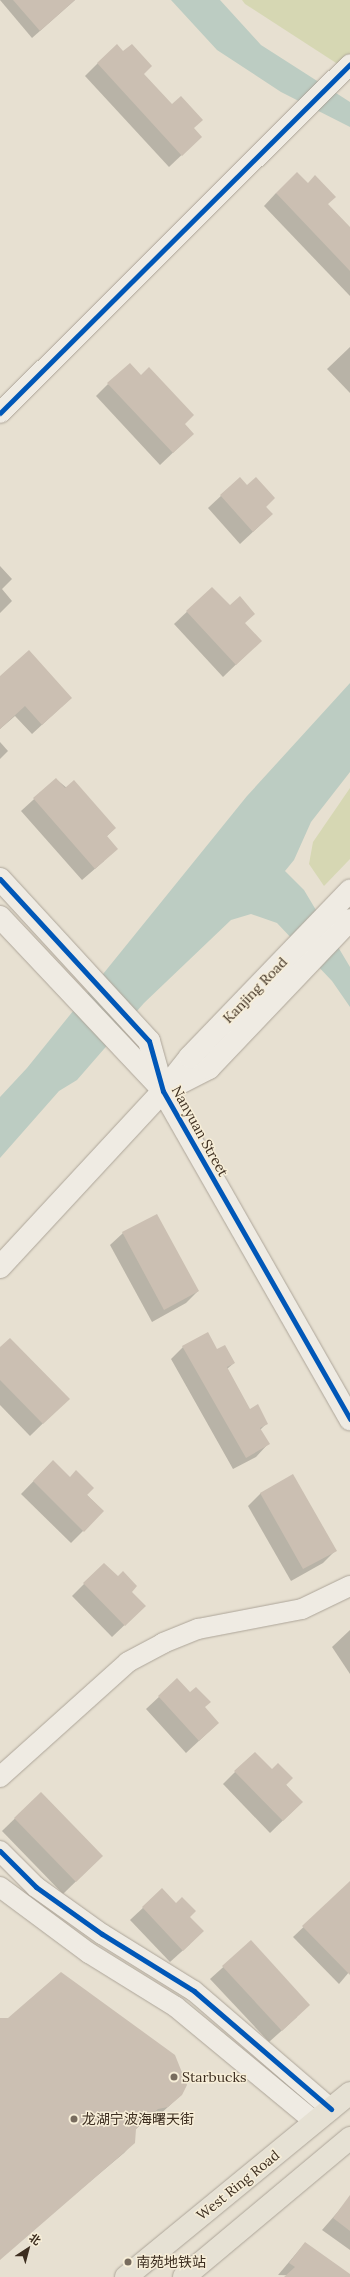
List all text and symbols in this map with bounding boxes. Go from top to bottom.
street label: Kanjing Road [219,954,291,1026]
street label: Nanyuan Street [168,1083,232,1179]
place label: Starbucks [182,2069,246,2085]
marker: Starbucks [169,2072,179,2082]
place label: 龙湖宁波海曙天街 [82,2111,194,2127]
marker: 龙湖宁波海曙天街 [69,2114,79,2124]
street label: West Ring Road [193,2146,283,2224]
north arrow [8,2229,48,2269]
text: 北 [26,2230,44,2248]
place label: 南苑地铁站 [136,2254,206,2270]
marker: 南苑地铁站 [123,2257,133,2267]

